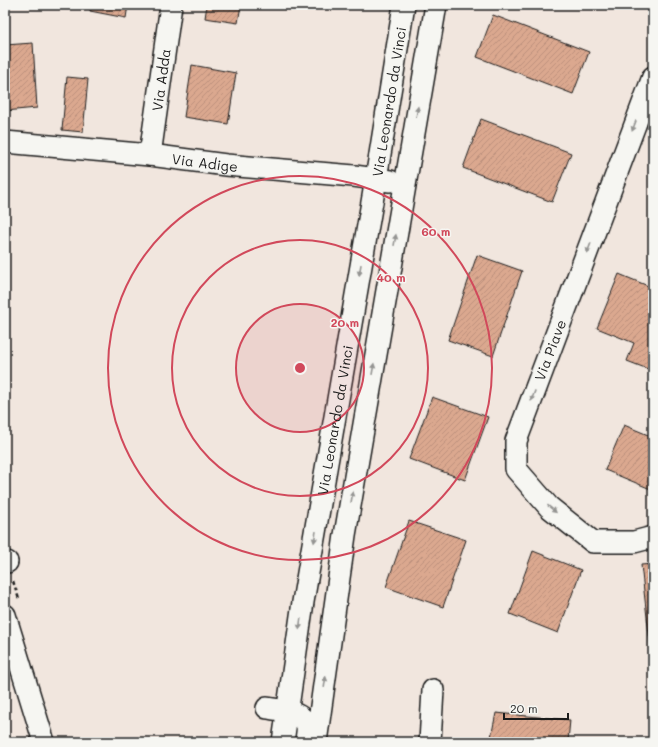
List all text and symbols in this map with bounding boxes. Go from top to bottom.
street label: Via Leonardo da Vinci [367,25,410,178]
street label: Via Adda [147,47,174,112]
one-way arrow [414,106,420,118]
one-way arrow [631,121,637,133]
street label: Via Adige [171,148,239,175]
text: 60 m [422,223,450,239]
one-way arrow [392,234,398,246]
one-way arrow [585,242,591,254]
one-way arrow [357,264,363,277]
text: 40 m [376,269,406,285]
text: 20 m [331,314,359,330]
street label: Via Piave [530,317,570,383]
street label: Via Leonardo da Vinci [312,344,357,497]
centre of rings [293,361,307,375]
one-way arrow [371,362,377,375]
one-way arrow [530,390,536,402]
one-way arrow [349,491,355,503]
one-way arrow [547,504,557,513]
one-way arrow [311,530,317,543]
one-way arrow [297,618,303,630]
one-way arrow [322,676,328,688]
scale bar [504,695,568,721]
text: 20 m [510,700,538,716]

